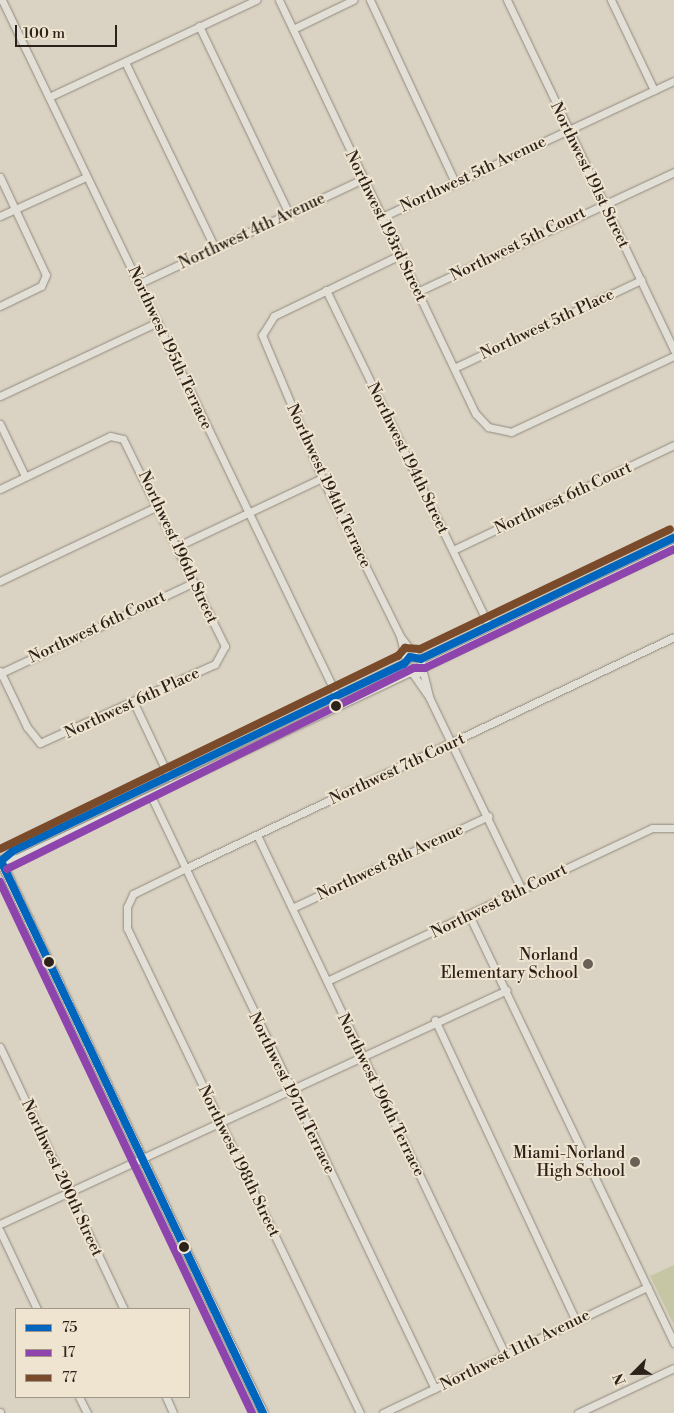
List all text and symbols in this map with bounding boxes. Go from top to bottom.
scale bar [18,15,120,47]
text: 100 m [23,24,65,43]
street label: Northwest 191st Street [546,99,634,251]
street label: Northwest 5th Avenue [397,132,549,216]
street label: Northwest 193rd Street [341,147,431,305]
street label: Northwest 4th Avenue [176,189,328,273]
street label: Northwest 5th Court [447,203,589,285]
street label: Northwest 195th Terrace [124,263,216,433]
street label: Northwest 5th Place [477,284,617,364]
street label: Northwest 194th Street [363,379,453,537]
street label: Northwest 194th Terrace [283,401,375,571]
street label: Northwest 6th Court [491,458,635,538]
street label: Northwest 196th Street [134,468,222,626]
street label: Northwest 6th Court [25,587,169,667]
street label: Northwest 6th Place [61,663,203,743]
unlabelled marker [331,701,341,711]
street label: Northwest 7th Court [326,729,468,809]
street label: Northwest 8th Avenue [314,820,466,904]
street label: Northwest 8th Court [428,860,570,942]
place label: Norland Elementary School [441,945,578,983]
unlabelled marker [44,957,54,967]
marker: Norland Elementary School [582,958,594,970]
street label: Northwest 197th Terrace [244,1009,340,1177]
street label: Northwest 196th Terrace [333,1010,429,1180]
street label: Northwest 198th Street [194,1082,284,1240]
street label: Northwest 200th Street [17,1096,107,1260]
place label: Miami-Norland High School [513,1143,625,1181]
marker: Miami-Norland High School [629,1156,641,1168]
unlabelled marker [179,1242,189,1252]
street label: Northwest 11th Avenue [437,1305,593,1395]
legend [15,1308,190,1398]
text: 75 [62,1318,78,1337]
text: 17 [62,1343,75,1362]
north arrow [609,1348,659,1398]
text: 77 [62,1368,77,1387]
text: N [610,1370,631,1387]

